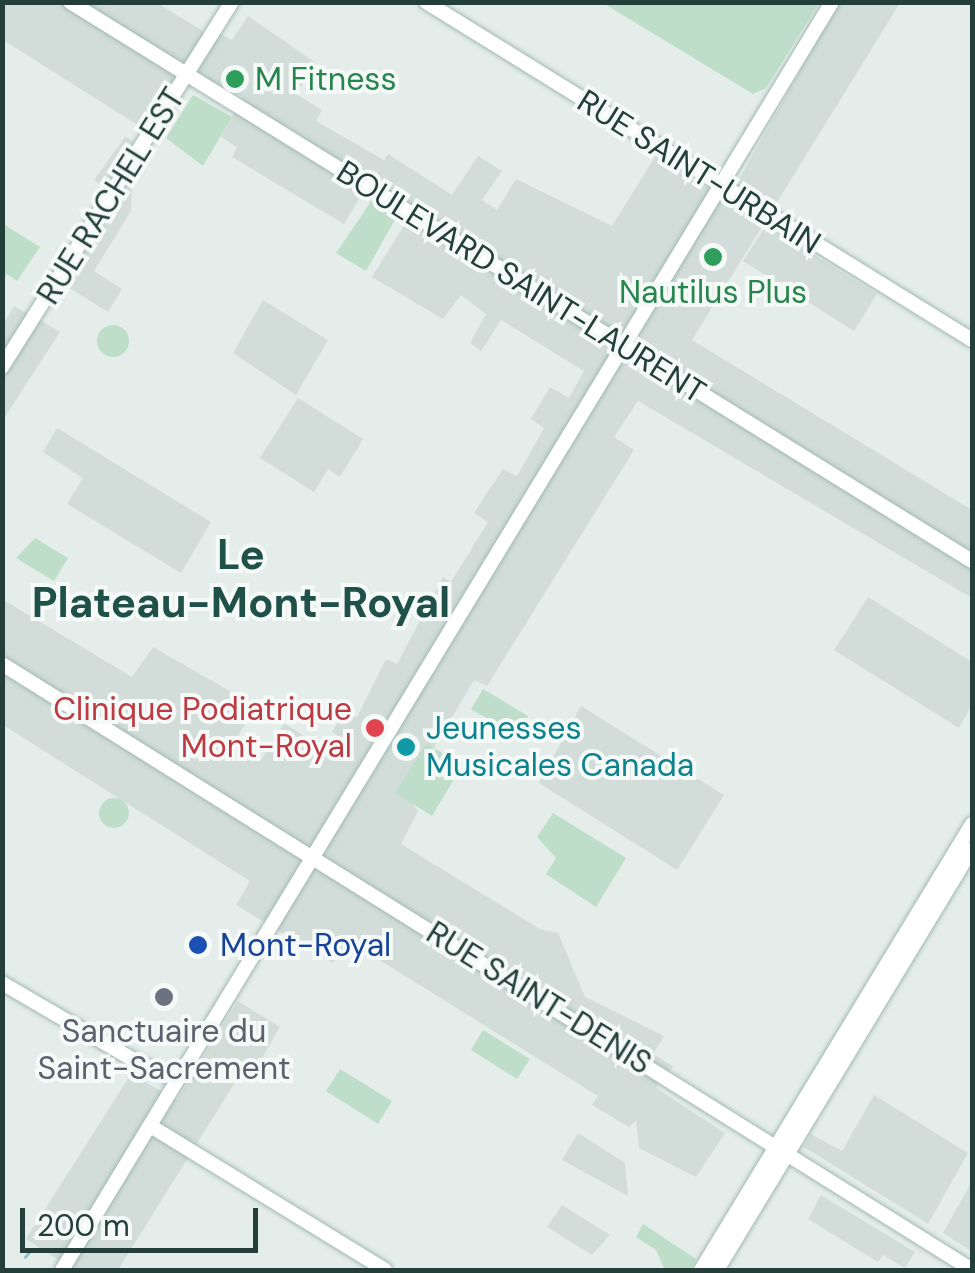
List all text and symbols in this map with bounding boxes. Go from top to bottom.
place label: M Fitness [255,60,396,98]
marker: M Fitness [224,68,246,90]
street label: RUE RACHEL EST [29,81,193,311]
street label: RUE SAINT-URBAIN [570,82,828,262]
street label: BOULEVARD SAINT-LAURENT [330,152,712,412]
marker: Nautilus Plus [702,246,724,268]
place label: Nautilus Plus [619,273,807,311]
district label: Le Plateau-Mont-Royal [32,530,450,628]
place label: Clinique Podiatrique Mont-Royal [53,691,352,766]
place label: Jeunesses Musicales Canada [426,710,694,785]
marker: Clinique Podiatrique Mont-Royal [362,715,388,741]
marker: Jeunesses Musicales Canada [395,736,417,758]
street label: RUE SAINT-DENIS [419,913,659,1083]
place label: Mont-Royal [220,926,391,964]
marker: Mont-Royal [185,932,211,958]
marker: Sanctuaire du Saint-Sacrement [153,986,175,1008]
place label: Sanctuaire du Saint-Sacrement [37,1013,291,1088]
scale bar [25,1188,262,1250]
text: 200 m [37,1206,130,1245]

